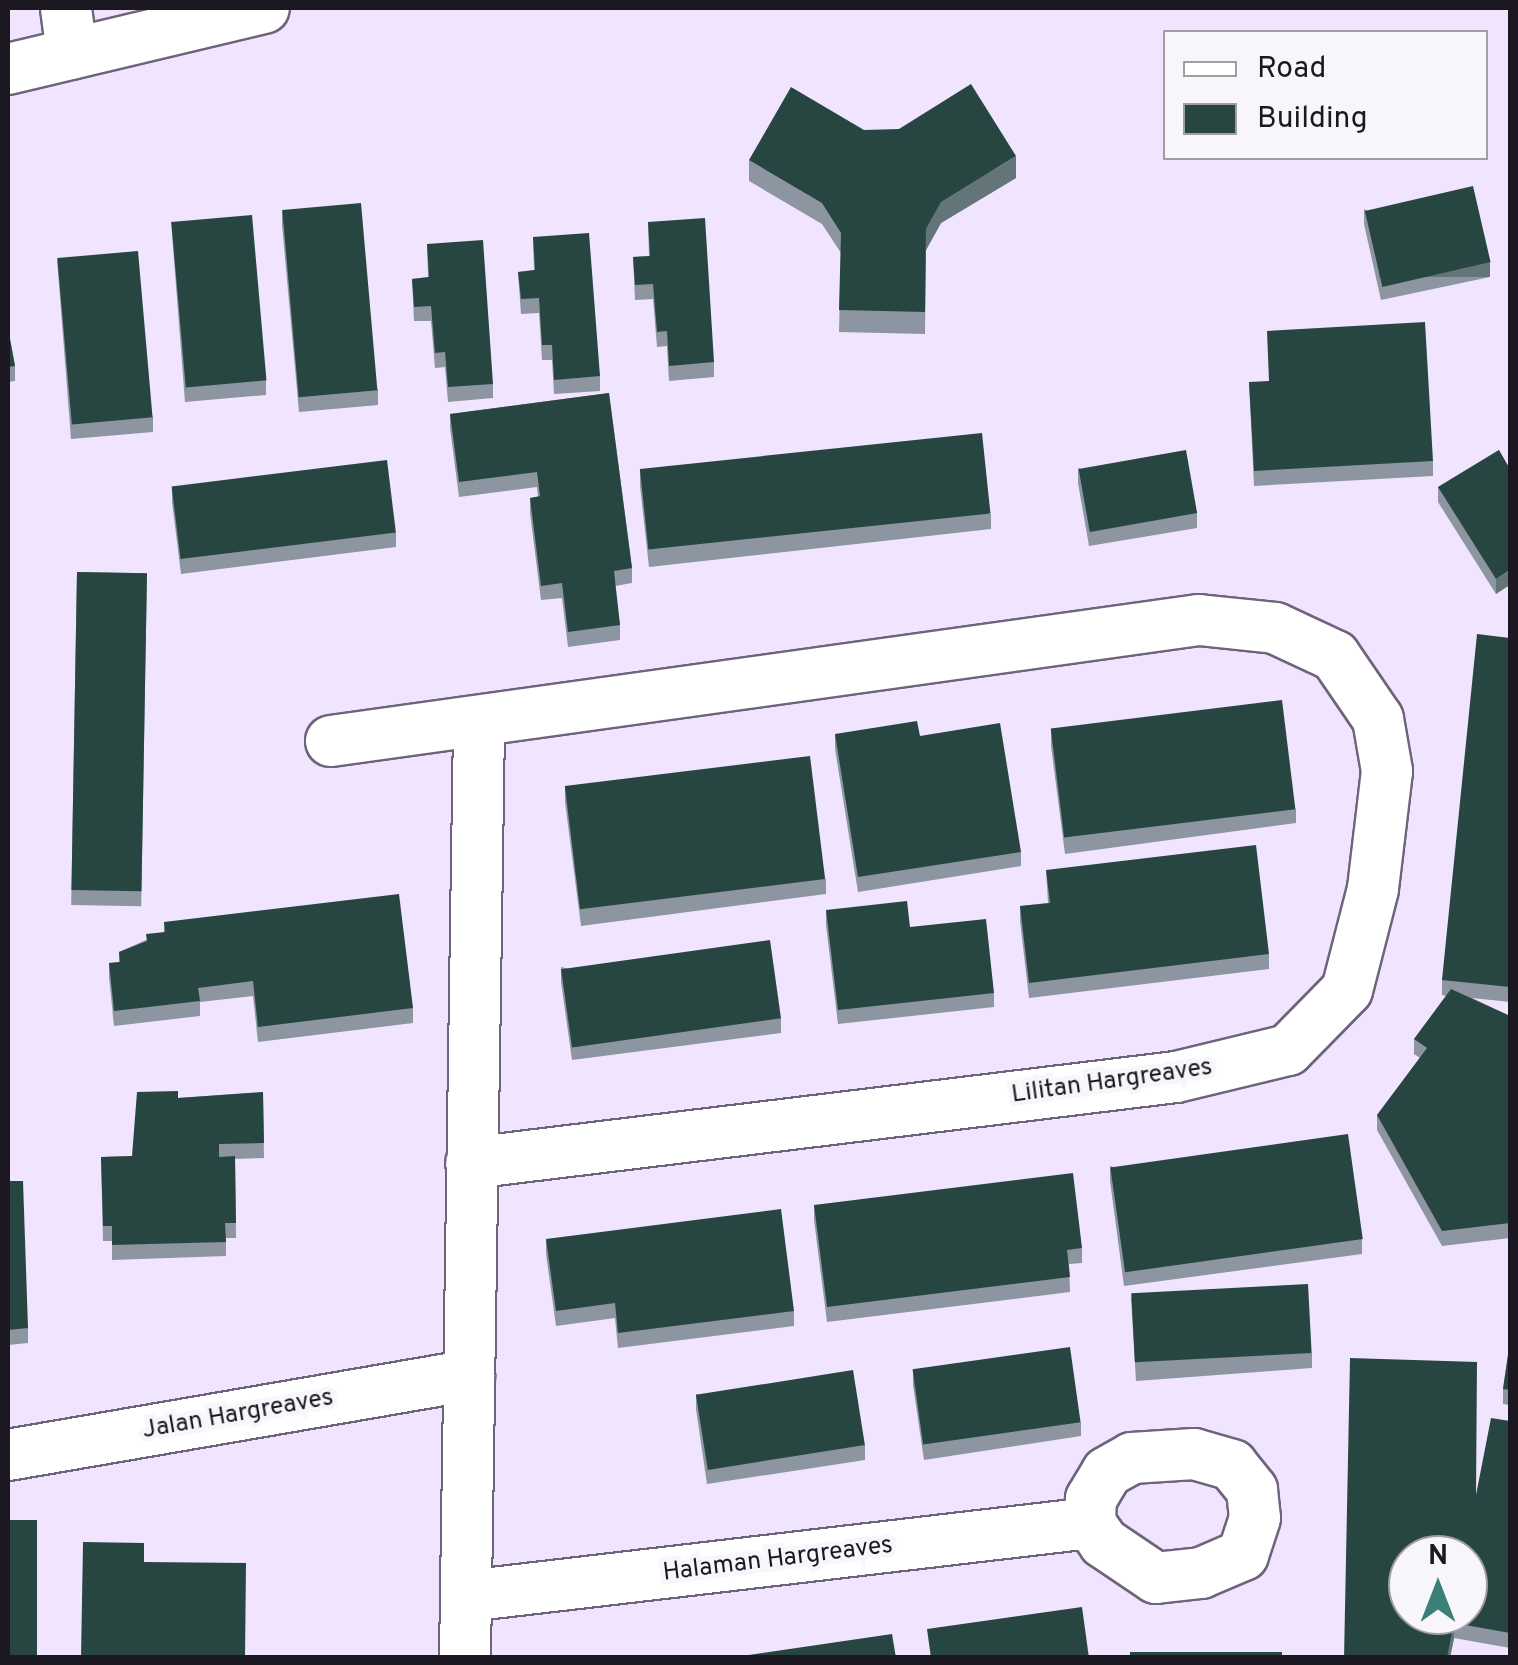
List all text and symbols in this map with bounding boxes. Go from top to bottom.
legend [1163,30,1488,160]
text: Road [1257,51,1326,88]
text: Building [1257,101,1368,138]
street label: Lilitan Hargreaves [1010,1053,1214,1111]
street label: Jalan Hargreaves [140,1383,336,1447]
street label: Halaman Hargreaves [661,1531,895,1589]
north arrow [1388,1535,1488,1635]
text: N [1428,1539,1448,1575]

